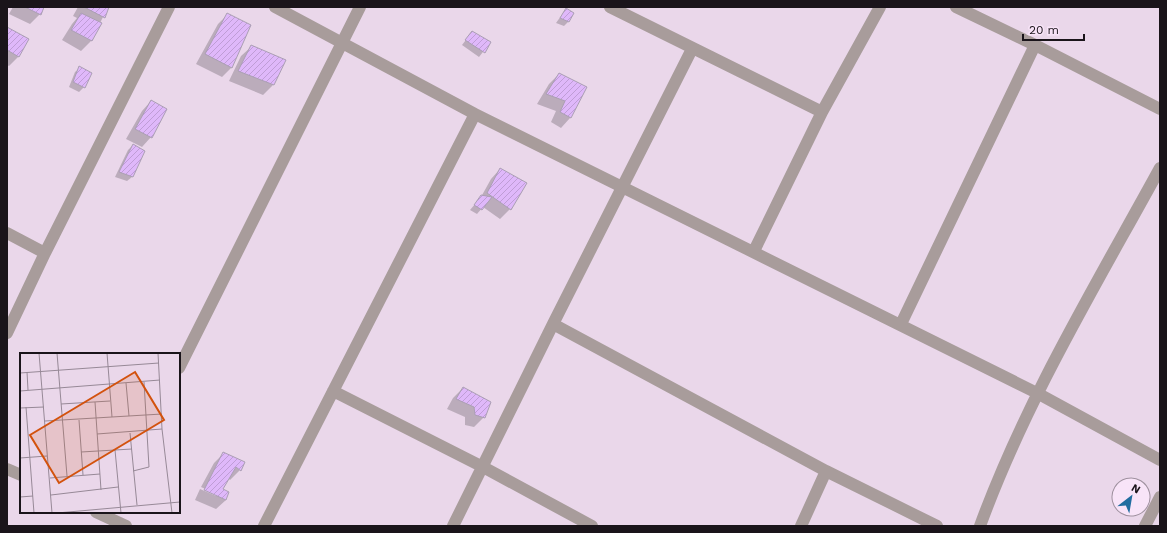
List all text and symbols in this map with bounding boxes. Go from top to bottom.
scale bar [1023,16,1084,42]
text: 20 m [1029,23,1059,37]
inset map [20,353,180,513]
north arrow [1111,477,1151,517]
text: N [1129,481,1143,497]

